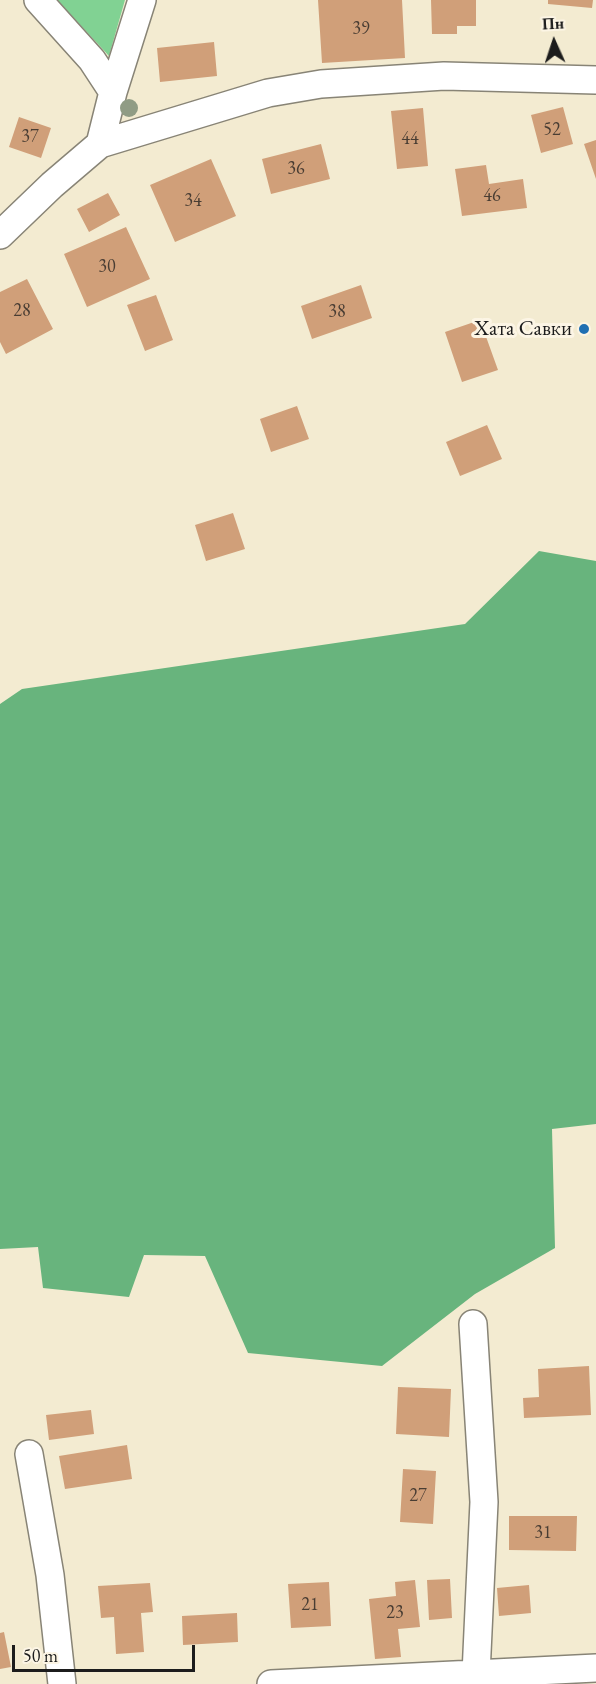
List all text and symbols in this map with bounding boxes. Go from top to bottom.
north arrow [524,12,584,72]
text: Пн [542,12,565,35]
house number: 39 [352,18,370,40]
house number: 52 [543,119,561,141]
house number: 37 [21,126,39,148]
house number: 44 [401,128,419,150]
house number: 36 [287,158,305,180]
house number: 46 [483,185,501,207]
house number: 34 [184,190,202,212]
house number: 30 [98,256,116,278]
house number: 28 [13,300,31,322]
house number: 38 [328,301,346,323]
place label: Хата Савки [474,316,572,342]
marker: Хата Савки [577,322,591,336]
house number: 27 [409,1485,427,1507]
house number: 31 [534,1522,552,1544]
house number: 21 [301,1594,319,1616]
house number: 23 [386,1602,404,1624]
scale bar [15,1633,198,1671]
text: 50 m [23,1644,58,1667]

